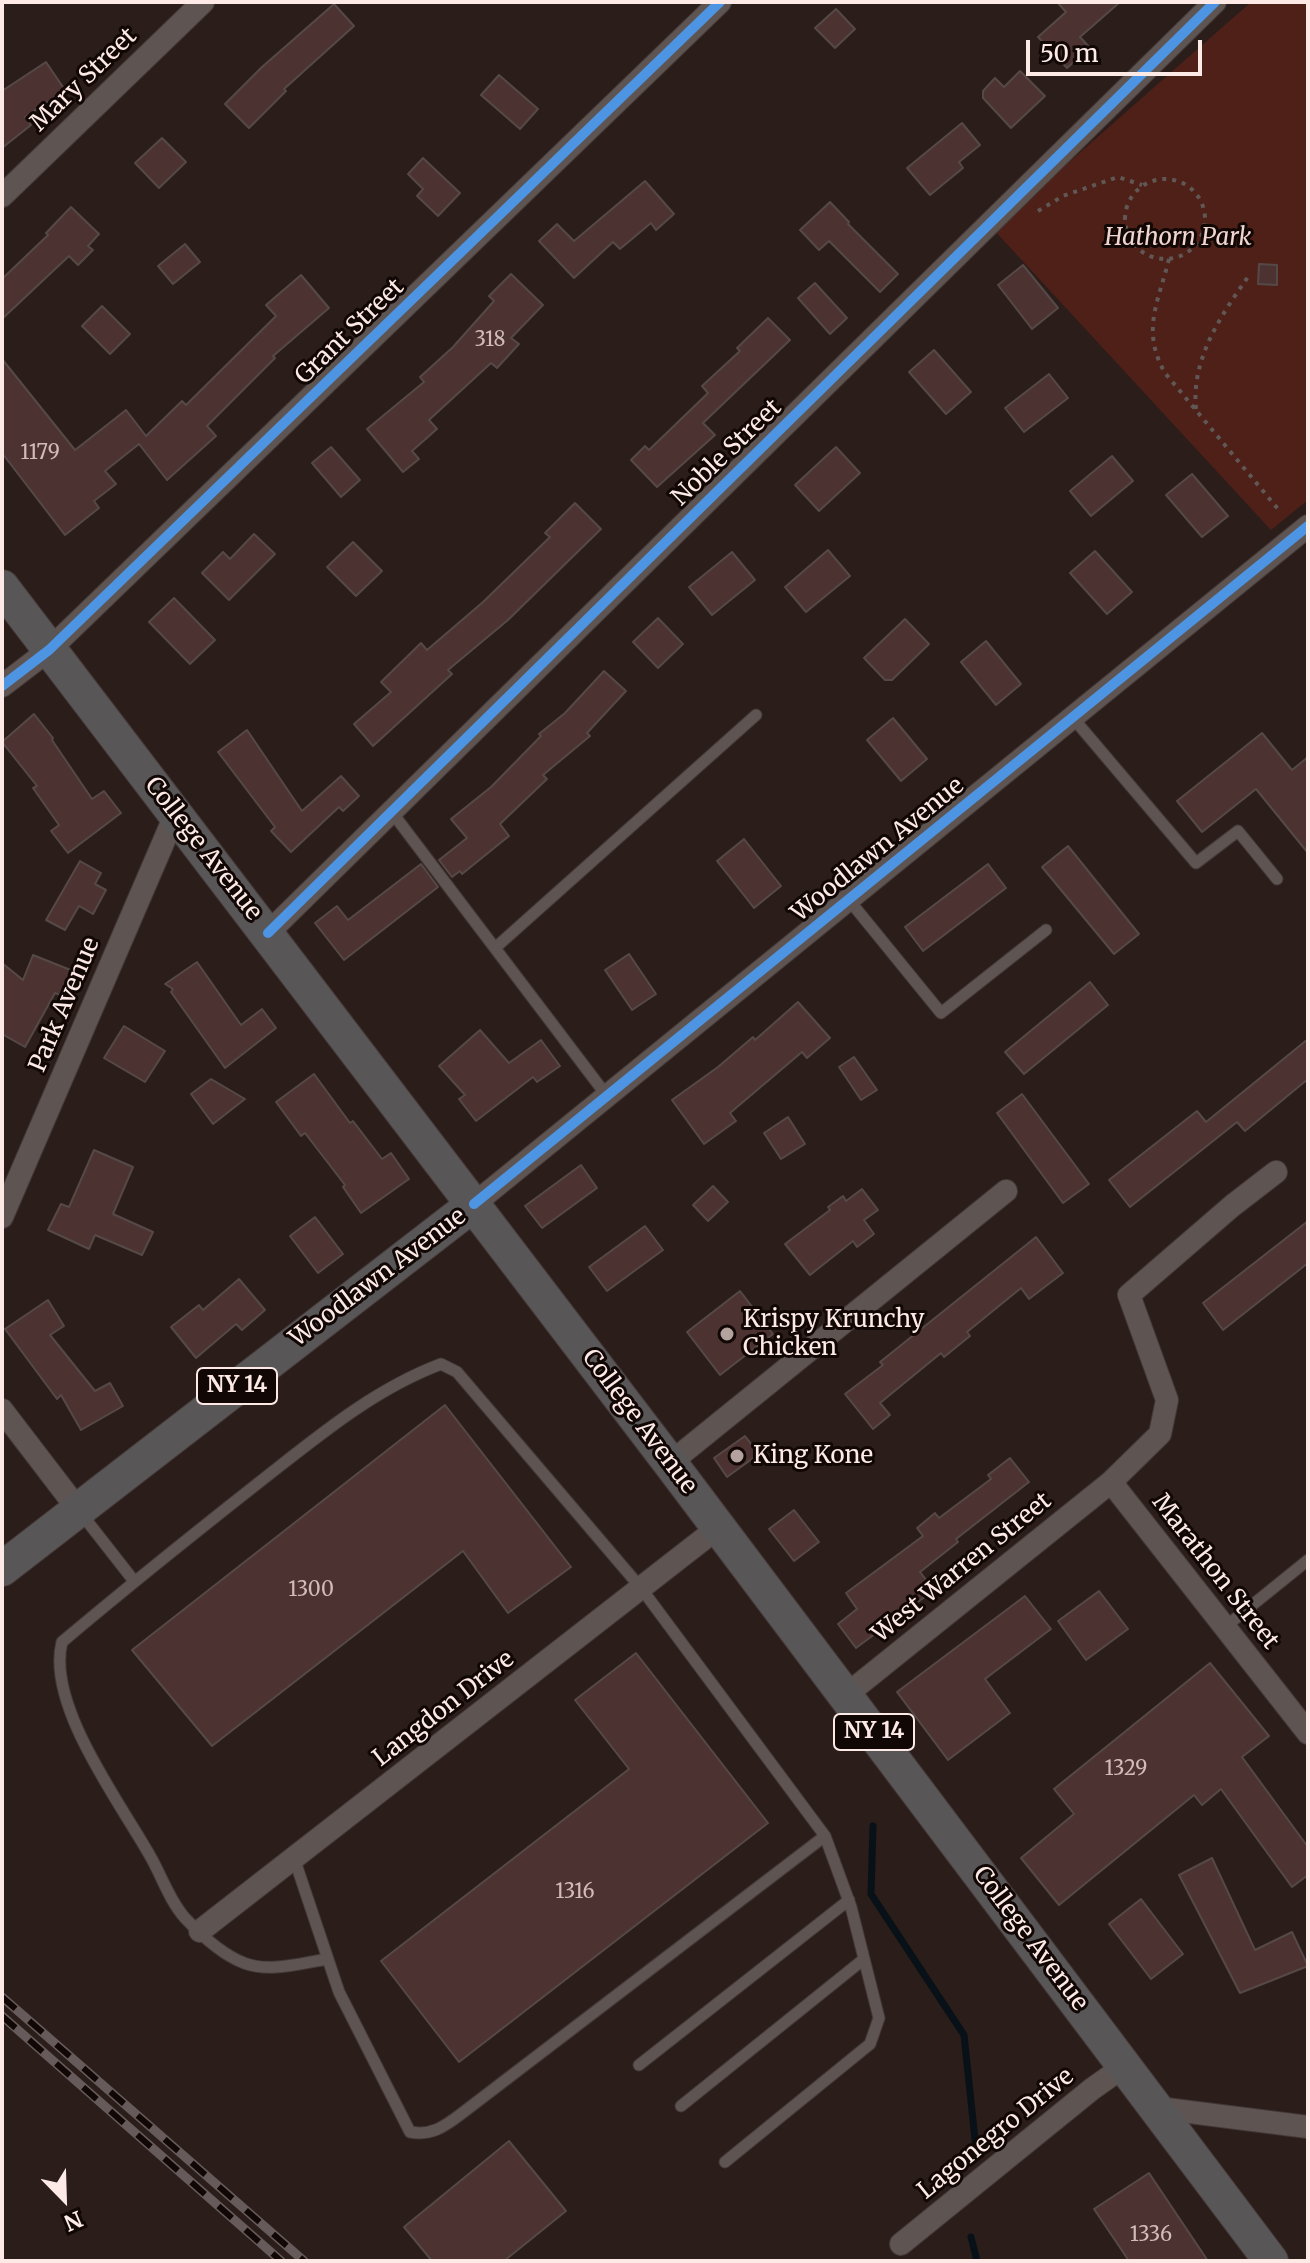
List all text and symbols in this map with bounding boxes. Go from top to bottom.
street label: Mary Street [25,22,143,138]
scale bar [1030,24,1206,74]
text: 50 m [1040,38,1099,69]
park label: Hathorn Park [1104,224,1252,252]
street label: Grant Street [290,273,410,391]
house number: 318 [475,328,505,352]
street label: Noble Street [666,394,788,512]
house number: 1179 [20,441,60,465]
street label: College Avenue [138,772,268,926]
street label: Woodlawn Avenue [786,772,970,928]
street label: Park Avenue [24,933,106,1077]
street label: Woodlawn Avenue [284,1202,472,1354]
place label: Krispy Krunchy Chicken [743,1306,925,1362]
marker: Krispy Krunchy Chicken [718,1325,736,1343]
street label: College Avenue [575,1344,703,1500]
road number: NY 14 [197,1368,277,1404]
place label: King Kone [753,1442,873,1470]
marker: King Kone [728,1447,746,1465]
street label: West Warren Street [867,1487,1057,1649]
street label: Marathon Street [1145,1489,1285,1655]
house number: 1300 [288,1578,334,1602]
street label: Langdon Drive [368,1645,520,1773]
road number: NY 14 [834,1714,914,1750]
house number: 1329 [1105,1757,1147,1781]
street label: College Avenue [966,1861,1094,2017]
house number: 1316 [555,1880,595,1904]
street label: Lagonegro Drive [912,2062,1080,2206]
north arrow [24,2159,104,2239]
text: N [60,2205,87,2237]
house number: 1336 [1130,2223,1172,2247]

